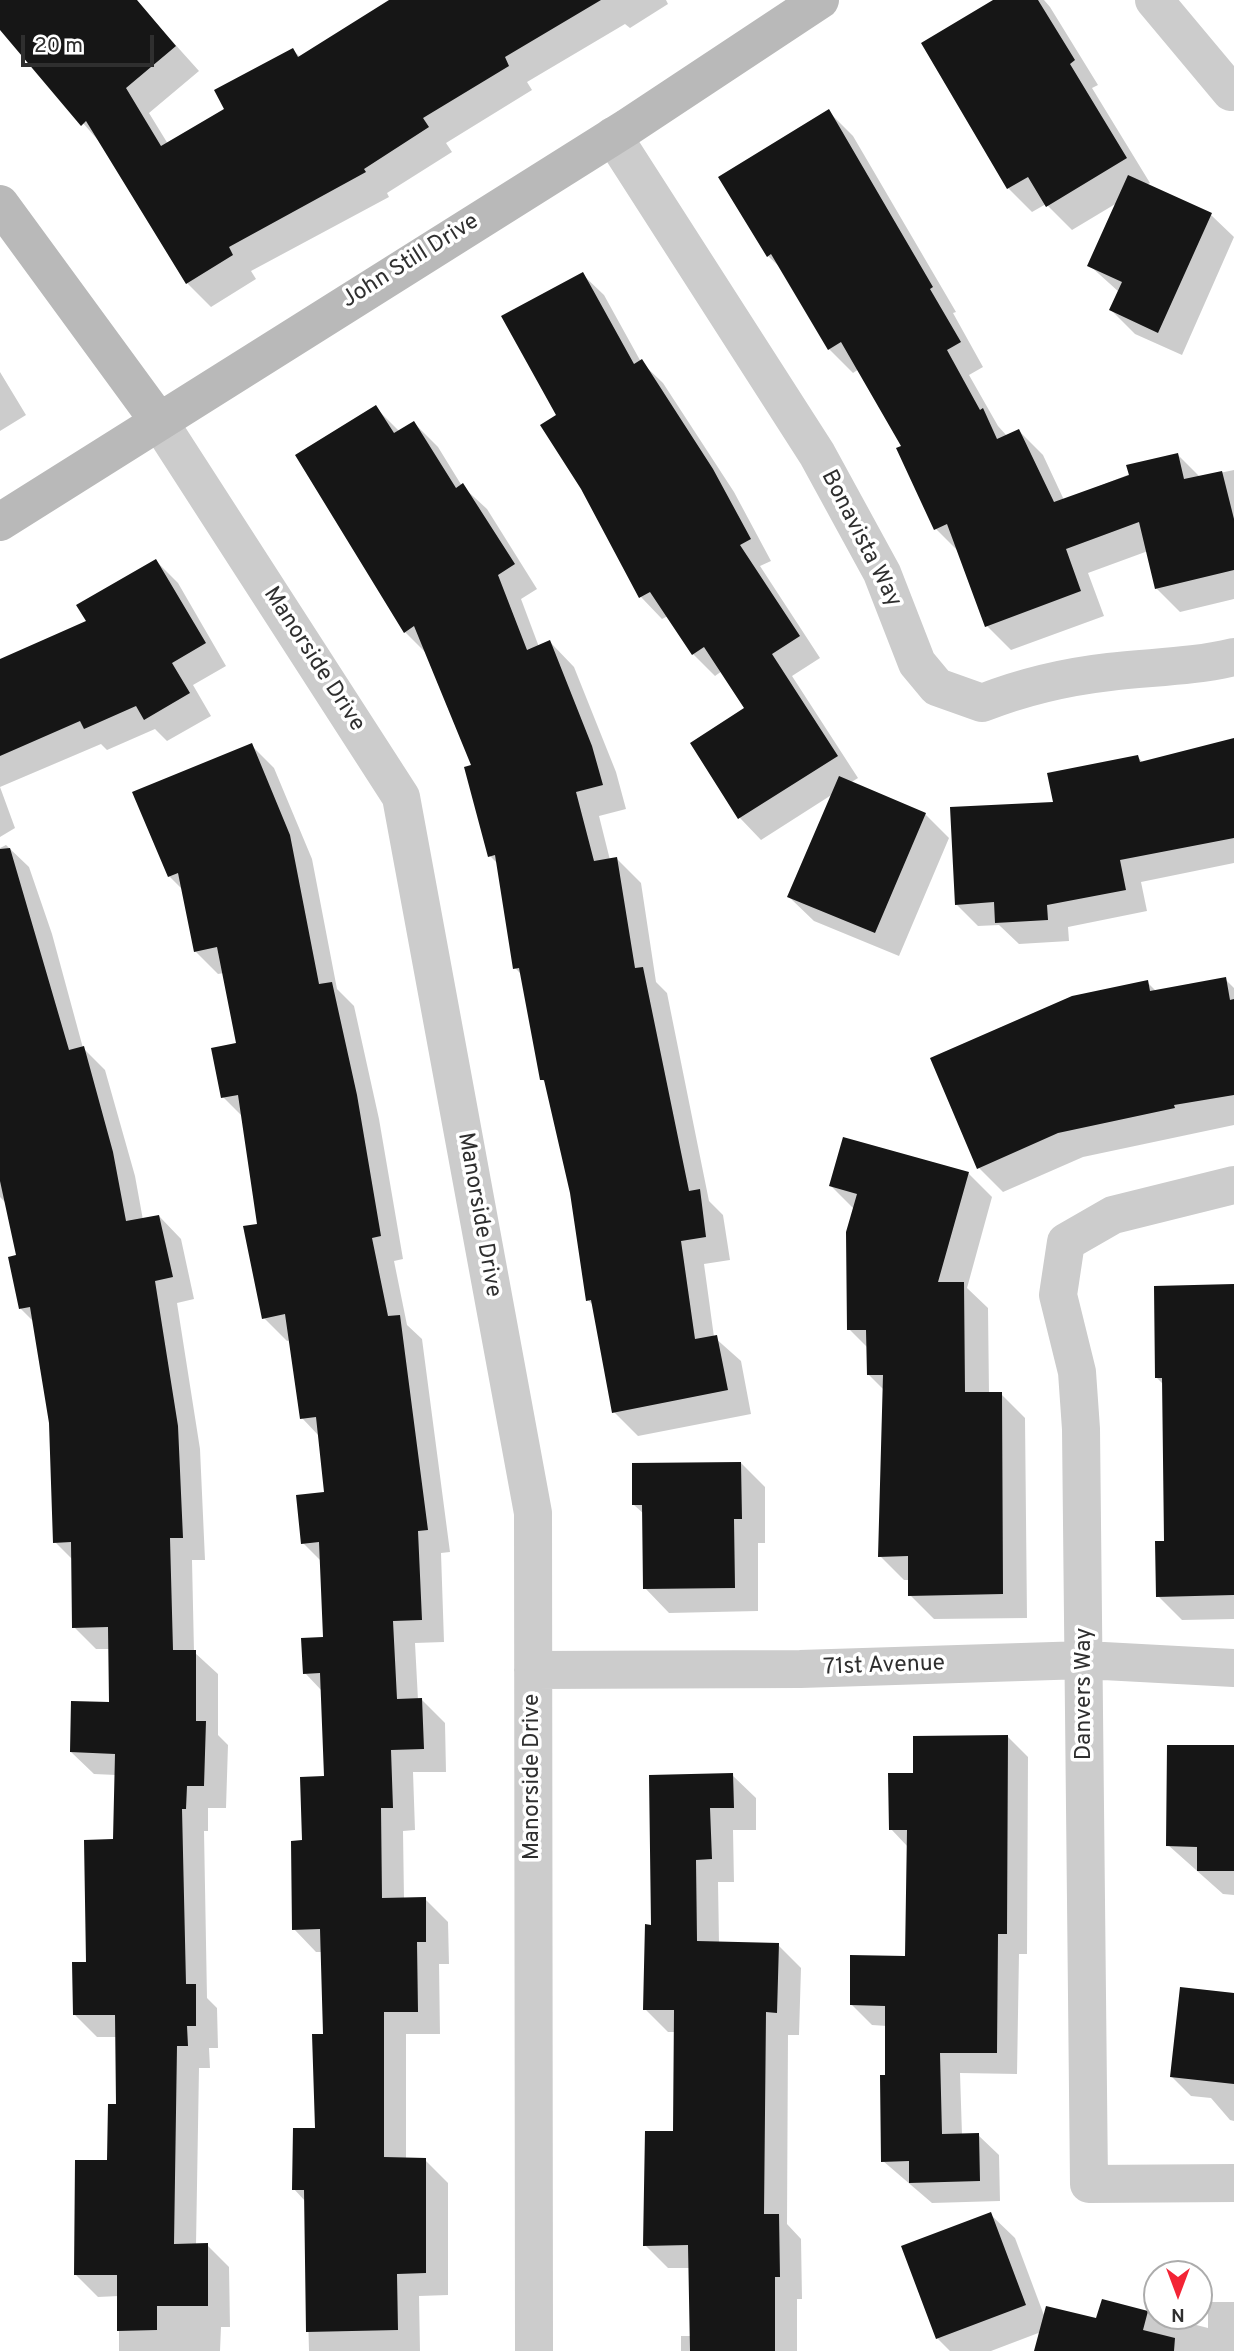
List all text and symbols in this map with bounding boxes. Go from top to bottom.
scale bar [24,21,158,65]
text: 20 m [34,33,83,60]
street label: John Still Drive [337,209,485,315]
street label: Bonavista Way [814,466,906,612]
street label: Manorside Drive [256,583,370,737]
street label: Manorside Drive [450,1130,506,1300]
street label: Danvers Way [1071,1628,1099,1760]
street label: 71st Avenue [823,1651,945,1683]
street label: Manorside Drive [519,1694,547,1860]
north arrow [1143,2260,1213,2330]
text: N [1171,2302,1185,2326]

